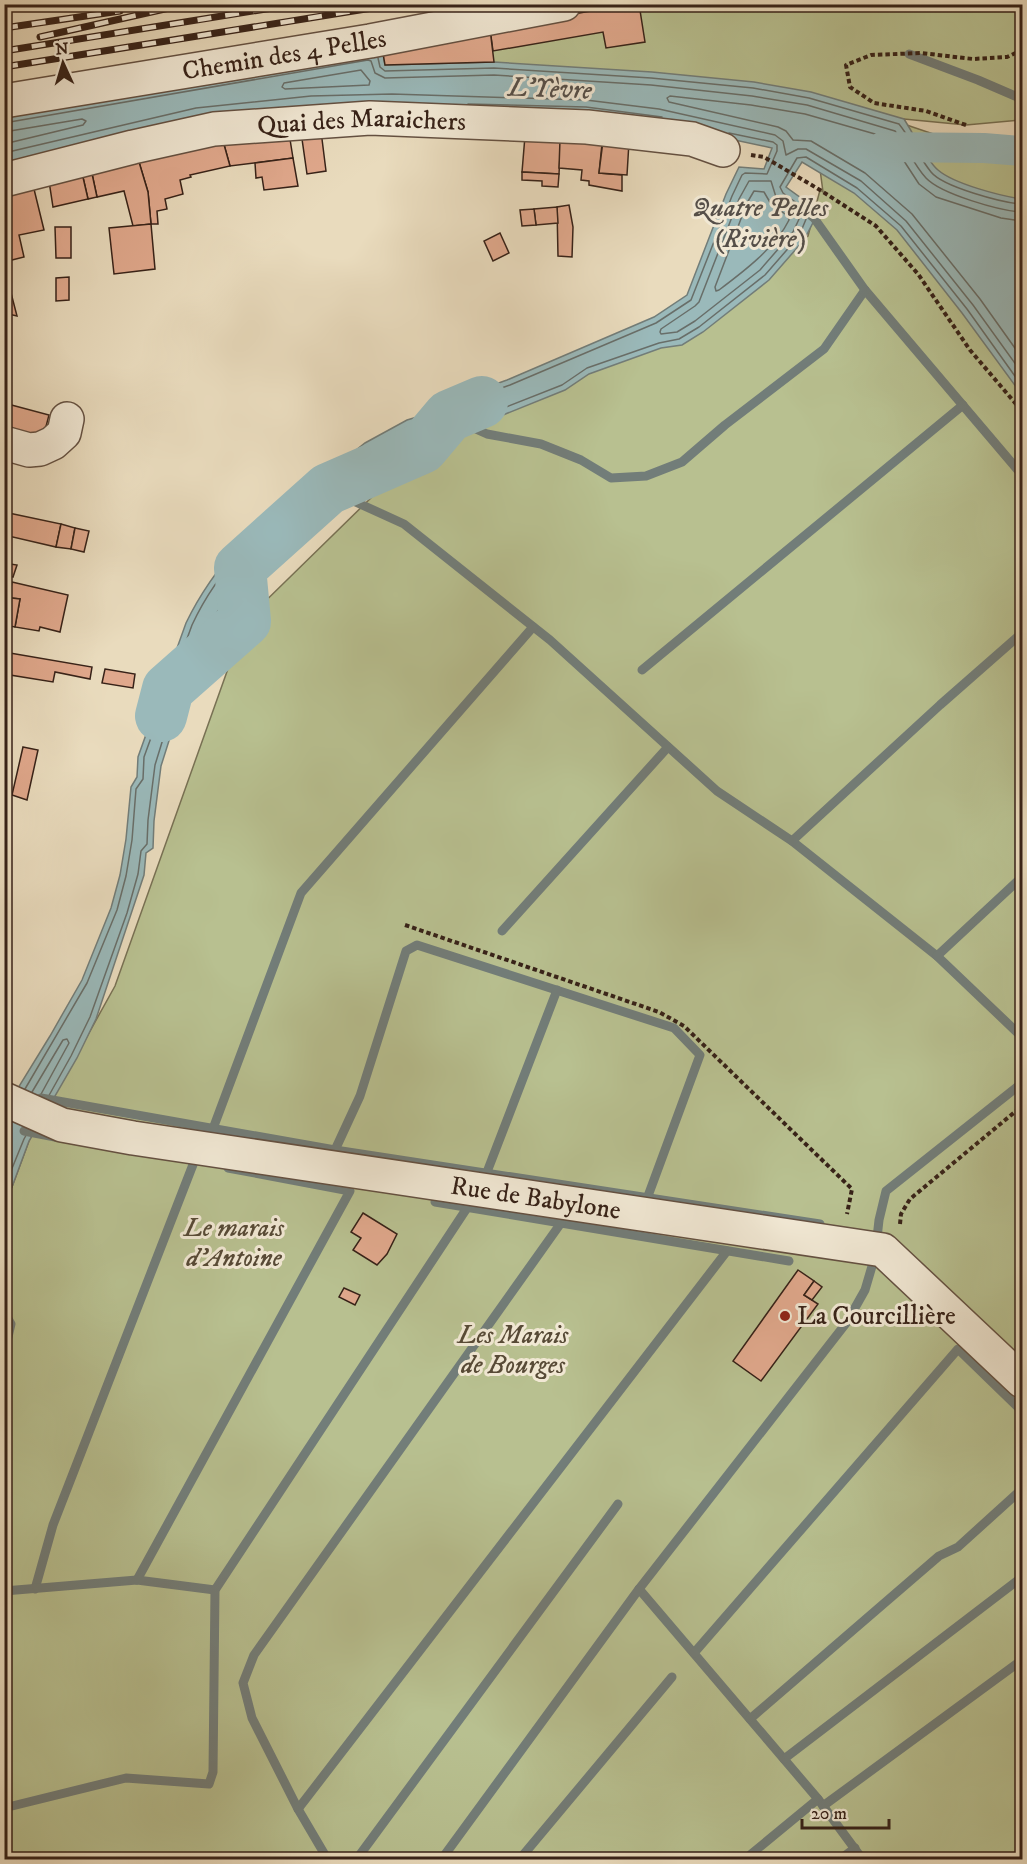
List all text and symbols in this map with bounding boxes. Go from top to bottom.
street label: Chemin des 4 Pelles [180,22,389,88]
north arrow [33,33,93,93]
text: N [55,39,69,59]
water label: L'Yèvre [506,70,593,107]
street label: Quai des Maraichers [256,101,467,142]
water label: Quatre Pelles (Rivière) [692,191,829,256]
street label: Rue de Babylone [448,1169,623,1227]
park label: Le marais d'Antoine [182,1212,285,1275]
place label: La Courcillière [797,1300,956,1333]
marker: La Courcillière [778,1309,792,1323]
park label: Les Marais de Bourges [456,1319,569,1382]
scale bar [802,1792,889,1830]
text: 20 m [811,1803,847,1825]

